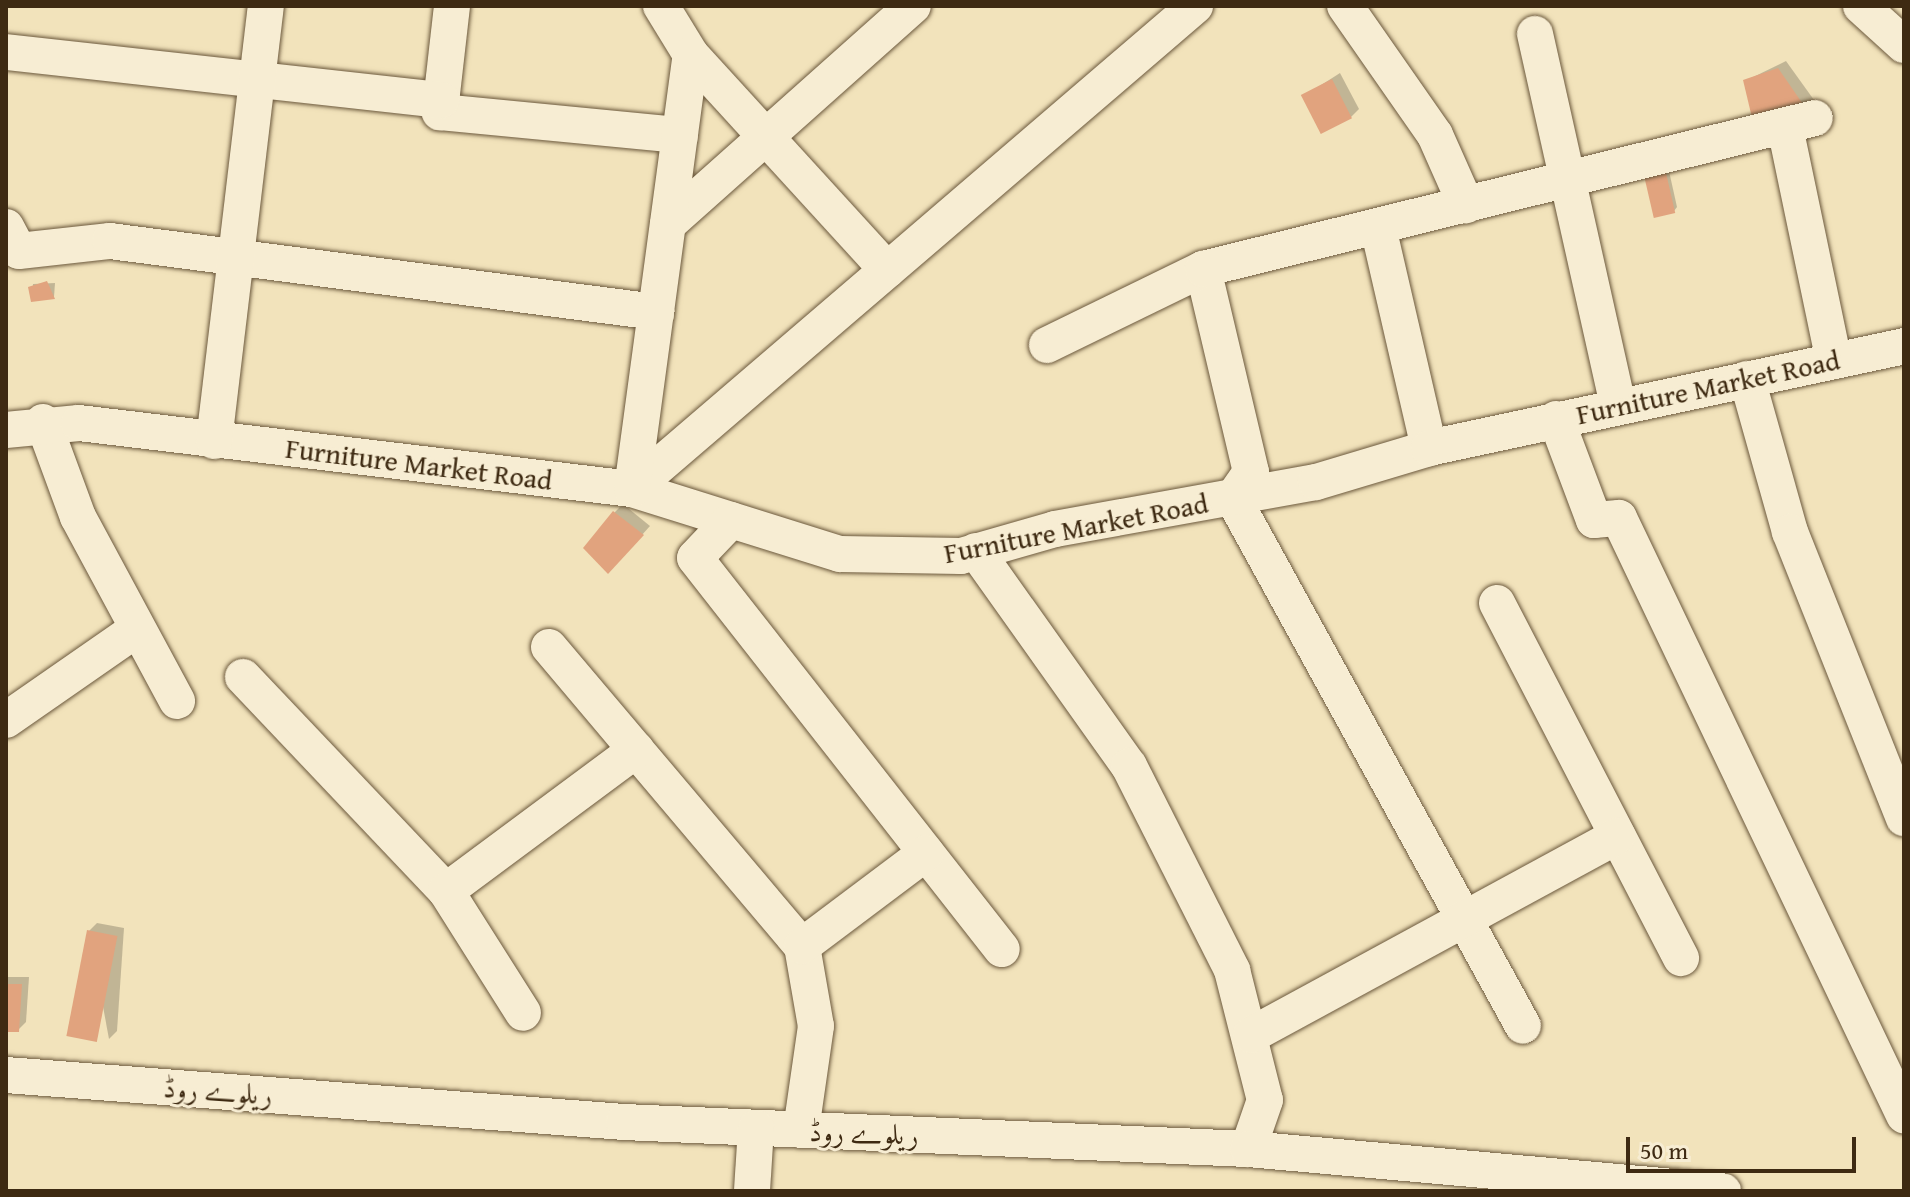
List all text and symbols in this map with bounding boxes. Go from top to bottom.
street label: Furniture Market Road [1573,343,1843,431]
street label: Furniture Market Road [284,431,554,497]
street label: Furniture Market Road [941,486,1211,570]
street label: ریلوے روڈ [162,1070,274,1112]
street label: ریلوے روڈ [809,1114,919,1152]
scale bar [1630,1121,1860,1171]
text: 50 m [1640,1133,1688,1168]

